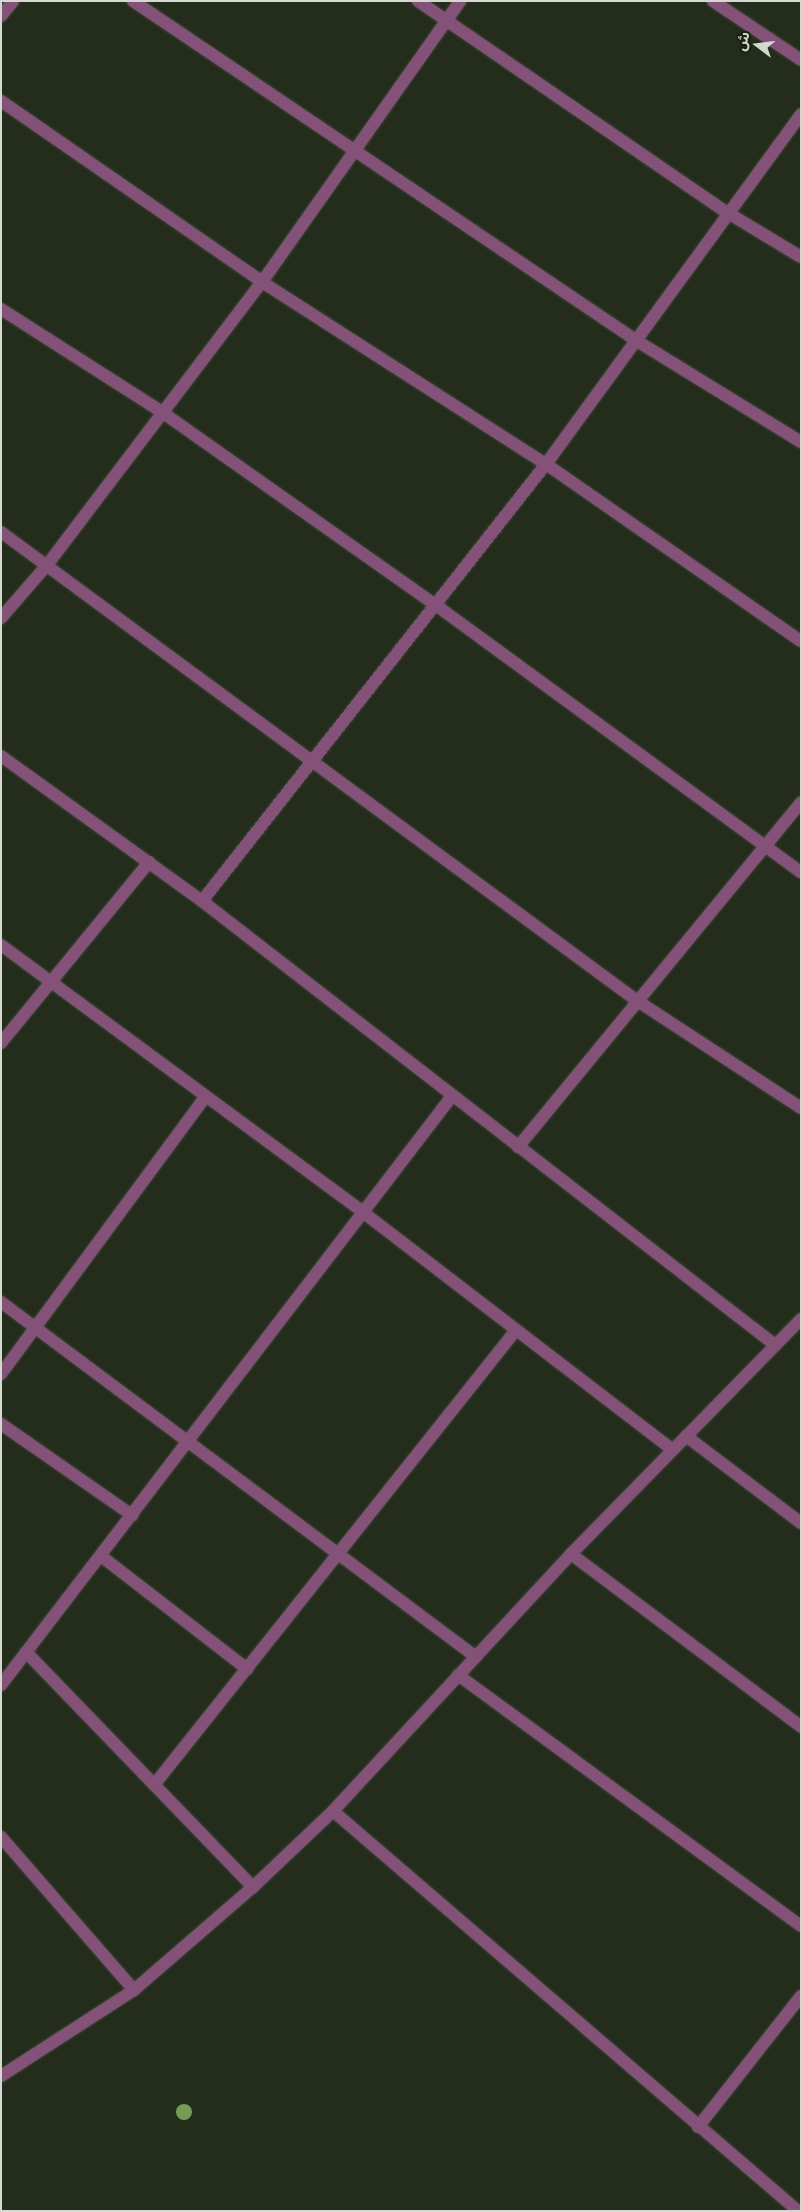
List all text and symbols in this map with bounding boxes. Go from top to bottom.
north arrow [732,20,782,70]
text: ش [730,29,755,53]

